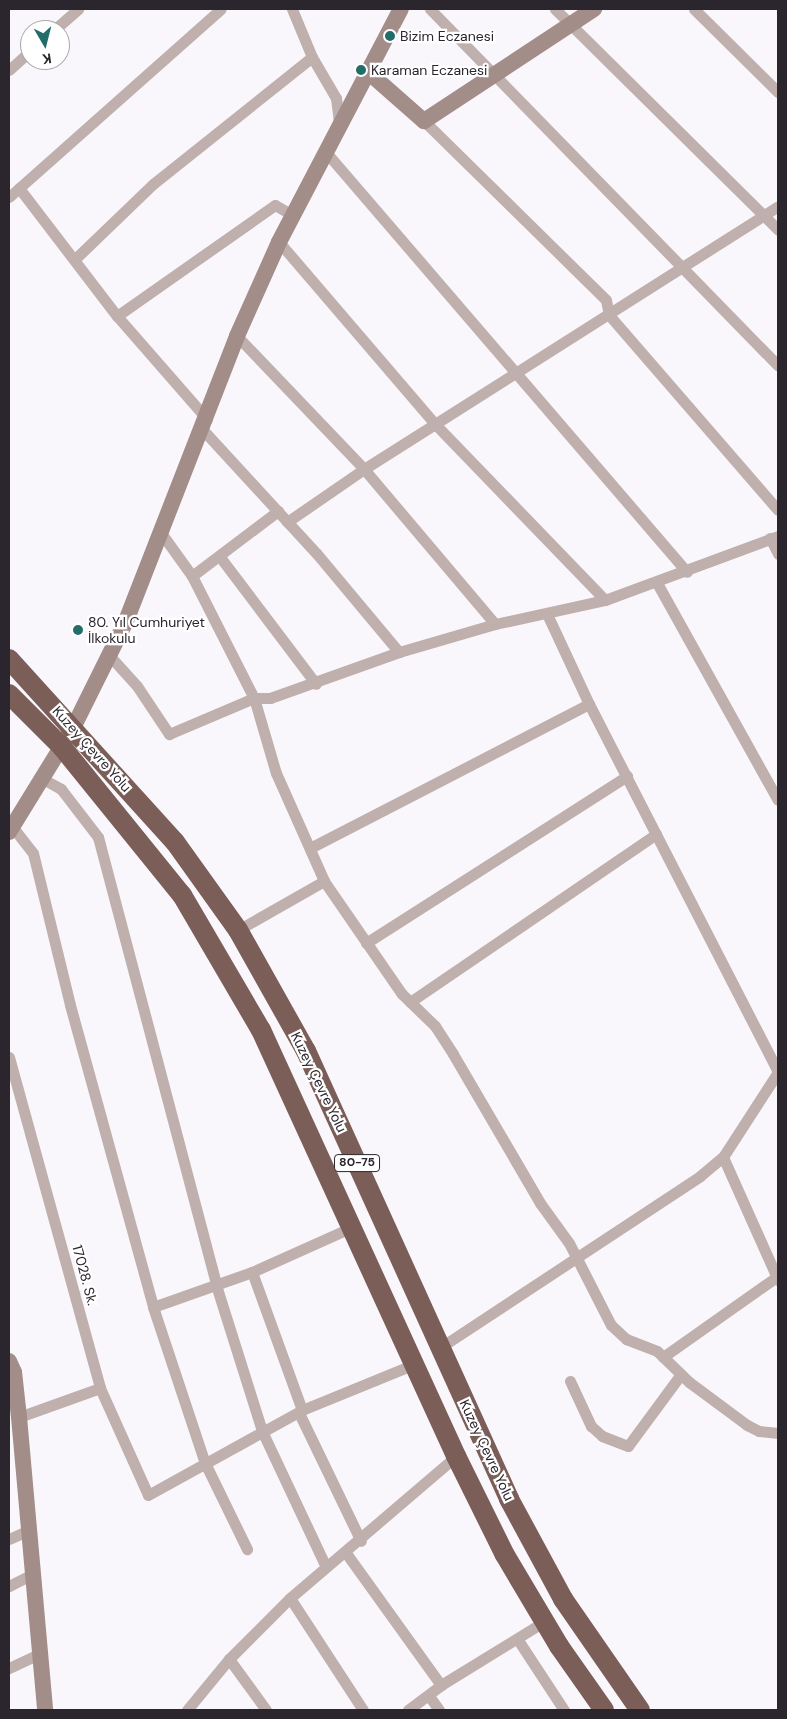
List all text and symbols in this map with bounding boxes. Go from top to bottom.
north arrow [20,20,70,70]
place label: Bizim Eczanesi [400,28,494,44]
marker: Bizim Eczanesi [384,30,396,42]
text: K [41,49,53,68]
place label: Karaman Eczanesi [371,62,487,78]
marker: Karaman Eczanesi [355,64,367,76]
place label: 80. Yıl Cumhuriyet İlkokulu [88,614,205,646]
marker: 80. Yıl Cumhuriyet İlkokulu [72,624,84,636]
street label: Kuzey Çevre Yolu [49,703,135,795]
street label: Kuzey Çevre Yolu [287,1029,351,1135]
road number: 80-75 [333,1154,381,1172]
street label: 17028. Sk. [69,1243,101,1307]
street label: Kuzey Çevre Yolu [456,1397,518,1503]

